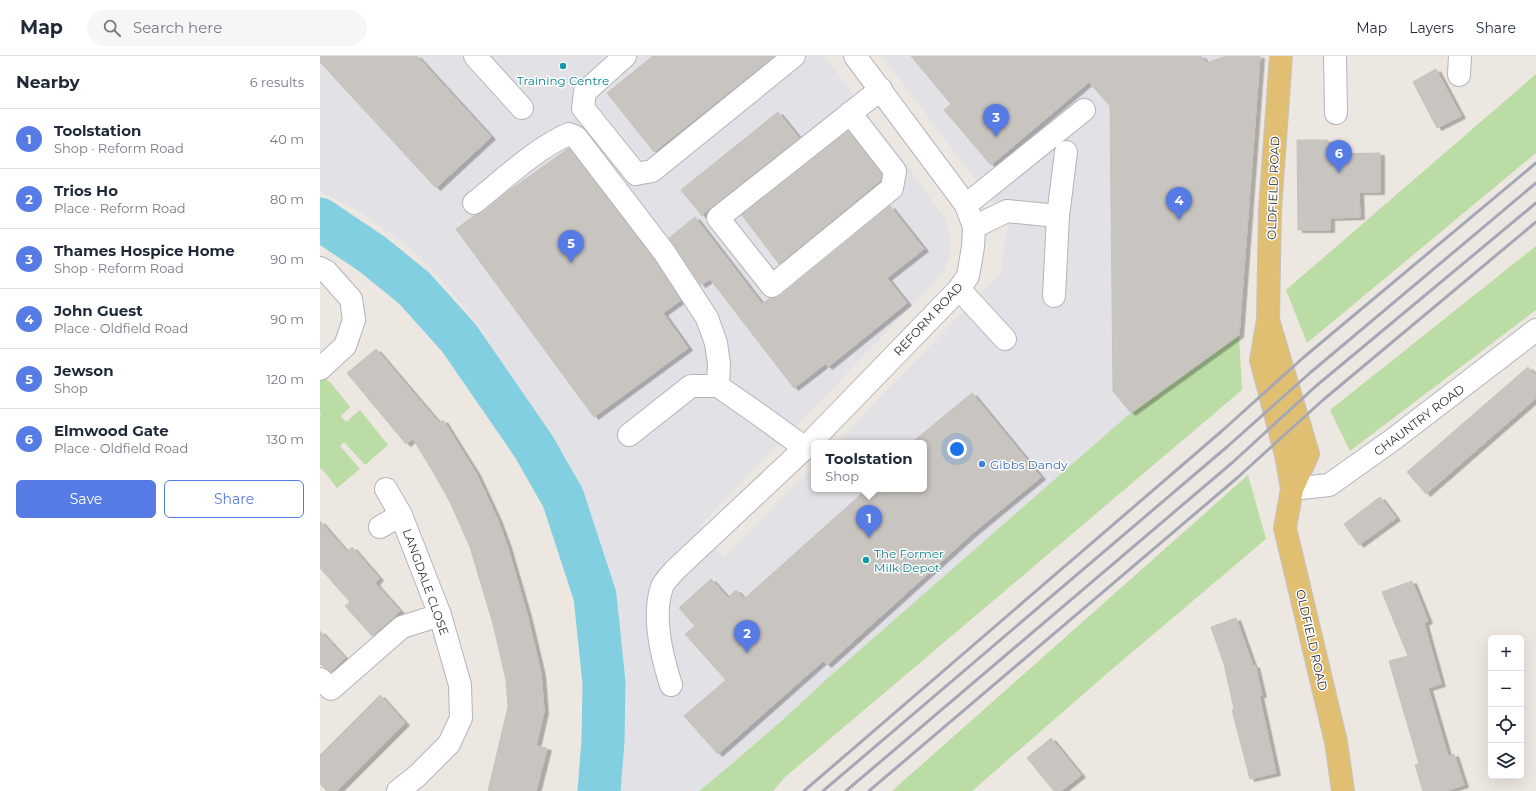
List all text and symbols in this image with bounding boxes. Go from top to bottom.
search box [87,10,367,46]
text: Map [20,16,63,39]
icon: search [101,17,123,39]
text: Search here [133,18,222,37]
text: Map [1356,19,1387,37]
text: Layers [1409,19,1454,37]
text: Share [1476,19,1516,37]
marker: Training Centre [558,61,568,71]
text: Nearby [16,72,80,92]
place label: Training Centre [517,73,609,88]
text: 6 results [250,74,304,90]
pin: 3 [983,104,1009,137]
text: Toolstation [54,121,141,140]
text: 1 [26,131,32,147]
text: 40 m [270,131,304,147]
street label: OLDFIELD ROAD [1264,136,1282,240]
text: Shop · Reform Road [54,140,184,156]
pin: 6 [1326,140,1352,173]
text: Trios Ho [54,181,118,200]
pin: 4 [1166,187,1192,220]
text: 2 [25,191,33,207]
text: 80 m [270,191,304,207]
text: Place · Reform Road [54,200,186,216]
pin: 5 [558,230,584,263]
text: Thames Hospice Home [54,241,235,260]
text: 3 [25,251,33,267]
text: 90 m [270,251,304,267]
text: Shop · Reform Road [54,260,184,276]
street label: REFORM ROAD [890,279,966,359]
text: John Guest [54,301,143,320]
text: 4 [25,311,33,327]
text: 90 m [270,311,304,327]
text: Place · Oldfield Road [54,320,188,336]
text: Jewson [54,361,114,380]
text: 5 [25,371,33,387]
text: 120 m [266,371,304,387]
text: Shop [54,380,88,396]
street label: CHAUNTRY ROAD [1371,381,1467,459]
text: Elmwood Gate [54,421,169,440]
text: 6 [25,431,33,447]
text: 130 m [266,431,304,447]
your location [947,439,967,459]
text: Place · Oldfield Road [54,440,188,456]
popup [811,440,927,492]
text: Toolstation [825,449,913,468]
place label: Gibbs Dandy [990,457,1068,472]
marker: Gibbs Dandy [977,459,987,469]
text: Shop [825,468,859,484]
button: Save [16,480,156,518]
button: Share [164,480,304,518]
pin: 1 [856,505,882,538]
street label: LANGDALE CLOSE [400,527,452,637]
place label: The Former Milk Depot [874,546,944,575]
marker: The Former Milk Depot [861,555,871,565]
street label: OLDFIELD ROAD [1293,588,1331,692]
pin: 2 [734,620,760,653]
map controls [1488,635,1524,779]
button: + [1488,635,1524,671]
button: − [1488,671,1524,707]
button: locate [1488,707,1524,743]
button: layers [1488,743,1524,779]

